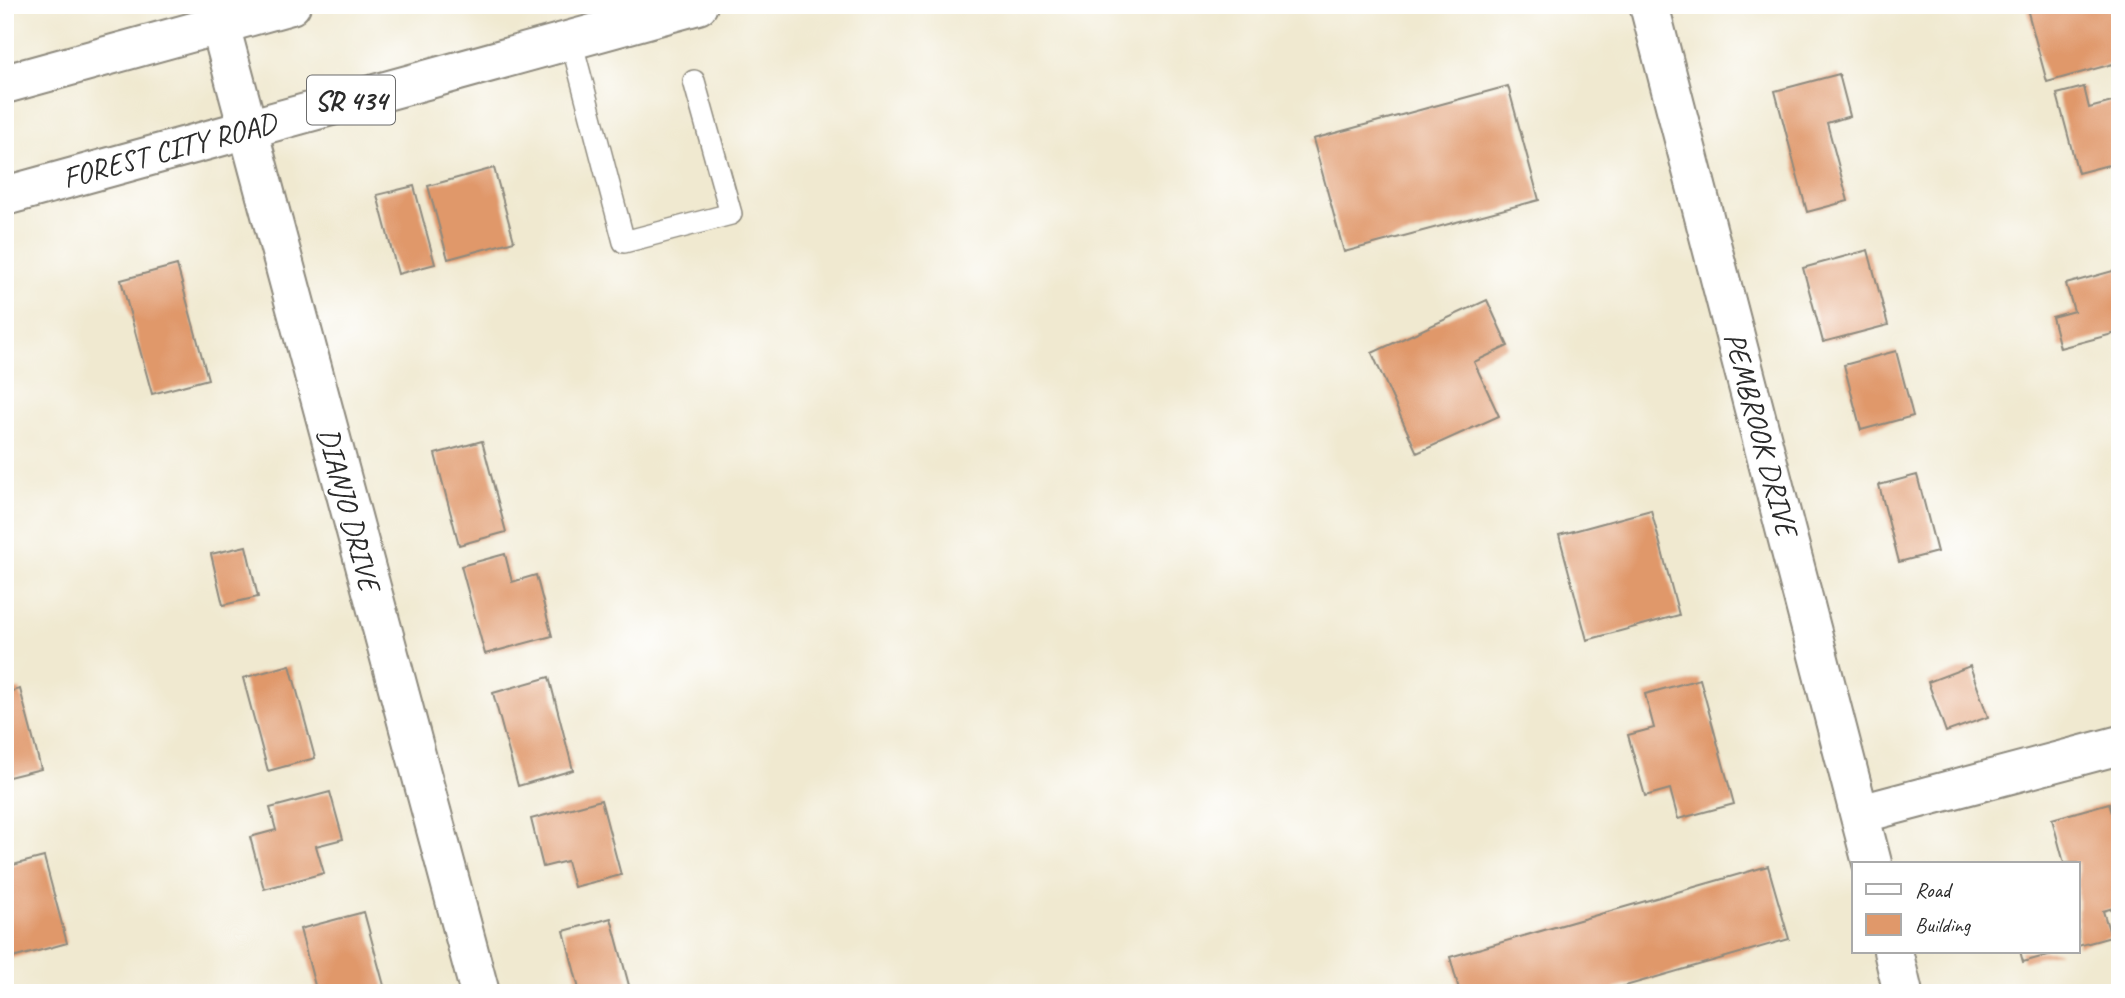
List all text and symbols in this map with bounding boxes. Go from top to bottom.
road number: SR 434 [307,76,395,124]
street label: FOREST CITY ROAD [58,103,282,197]
street label: PEMBROOK DRIVE [1716,328,1807,543]
street label: DIANJO DRIVE [309,423,390,598]
legend [1852,862,2080,953]
text: Road [1915,877,1954,903]
text: Building [1915,912,1972,938]

